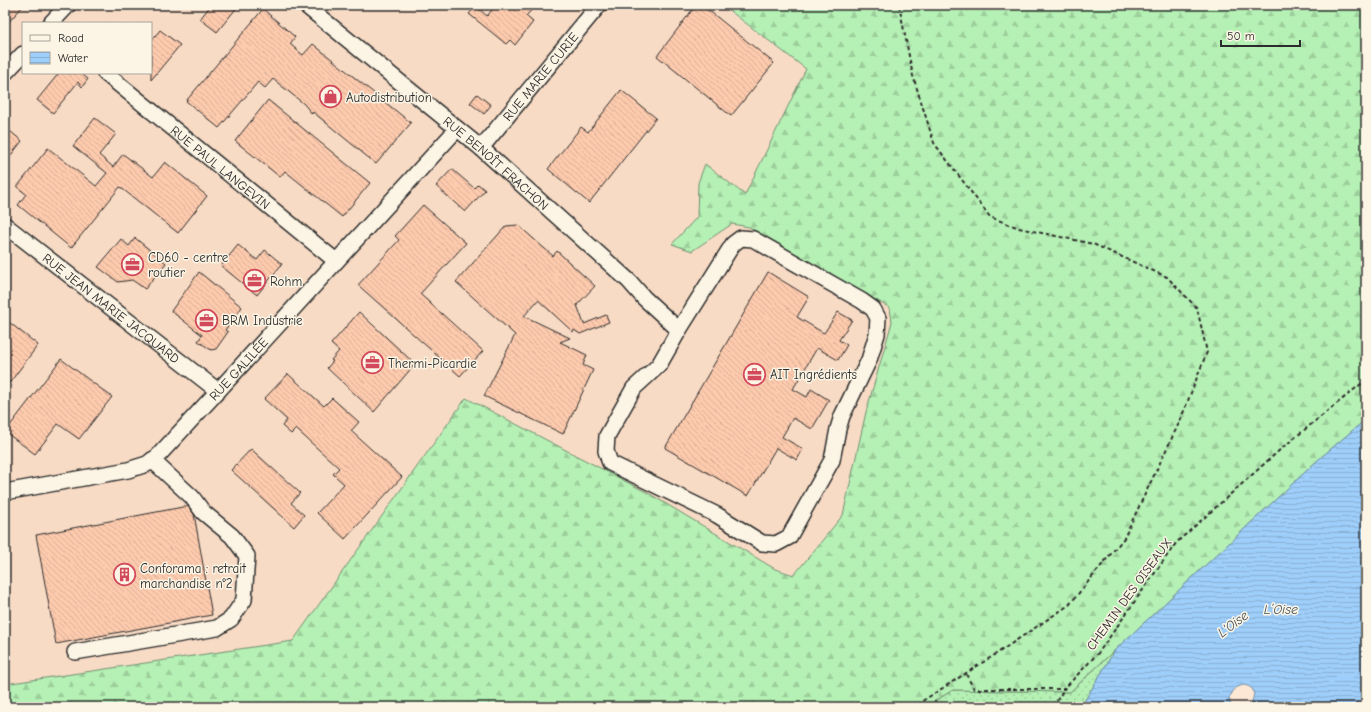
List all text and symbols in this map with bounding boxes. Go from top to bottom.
legend [22,22,152,74]
scale bar [1221,22,1300,48]
street label: RUE MARIE CURIE [499,29,581,124]
text: 50 m [1227,29,1255,43]
text: Road [58,31,84,45]
text: Water [58,51,88,65]
shop icon: Autodistribution [318,84,344,110]
place label: Autodistribution [346,90,432,105]
street label: RUE BENOÎT FRACHON [440,113,552,213]
street label: RUE PAUL LANGEVIN [168,122,273,212]
street label: RUE JEAN MARIE JACQUARD [40,250,183,366]
place label: CD60 - centre routier [148,250,229,280]
office icon: CD60 - centre routier [120,251,146,277]
office icon: Rohm [241,268,267,294]
place label: Rohm [270,274,302,289]
office icon: BRM Industrie [194,307,220,333]
place label: BRM Industrie [222,313,303,328]
street label: RUE GALILÉE [206,334,271,403]
office icon: Thermi-Picardie [360,350,386,376]
place label: Thermi-Picardie [388,356,477,371]
office icon: AIT Ingrédients [742,361,768,387]
place label: AIT Ingrédients [770,367,857,382]
street label: CHEMIN DES OISEAUX [1083,535,1175,653]
place label: Conforama : retrait marchandise n°2 [140,561,247,591]
building icon: Conforama : retrait marchandise n°2 [111,562,137,588]
water label: L’Oise [1264,601,1298,618]
water label: L'Oise [1214,607,1252,641]

